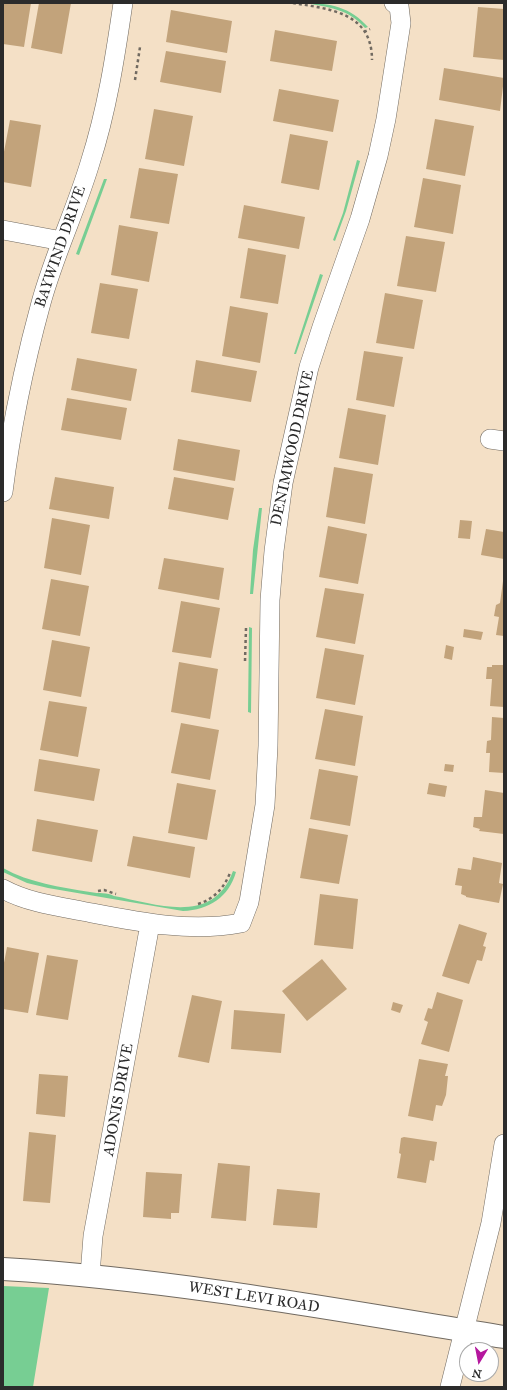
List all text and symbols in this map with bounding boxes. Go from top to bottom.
street label: BAYWIND DRIVE [32,184,90,310]
street label: DENIMWOOD DRIVE [268,369,318,527]
street label: ADONIS DRIVE [100,1042,138,1158]
street label: WEST LEVI ROAD [187,1279,321,1317]
north arrow [459,1342,499,1382]
text: N [471,1366,483,1381]

